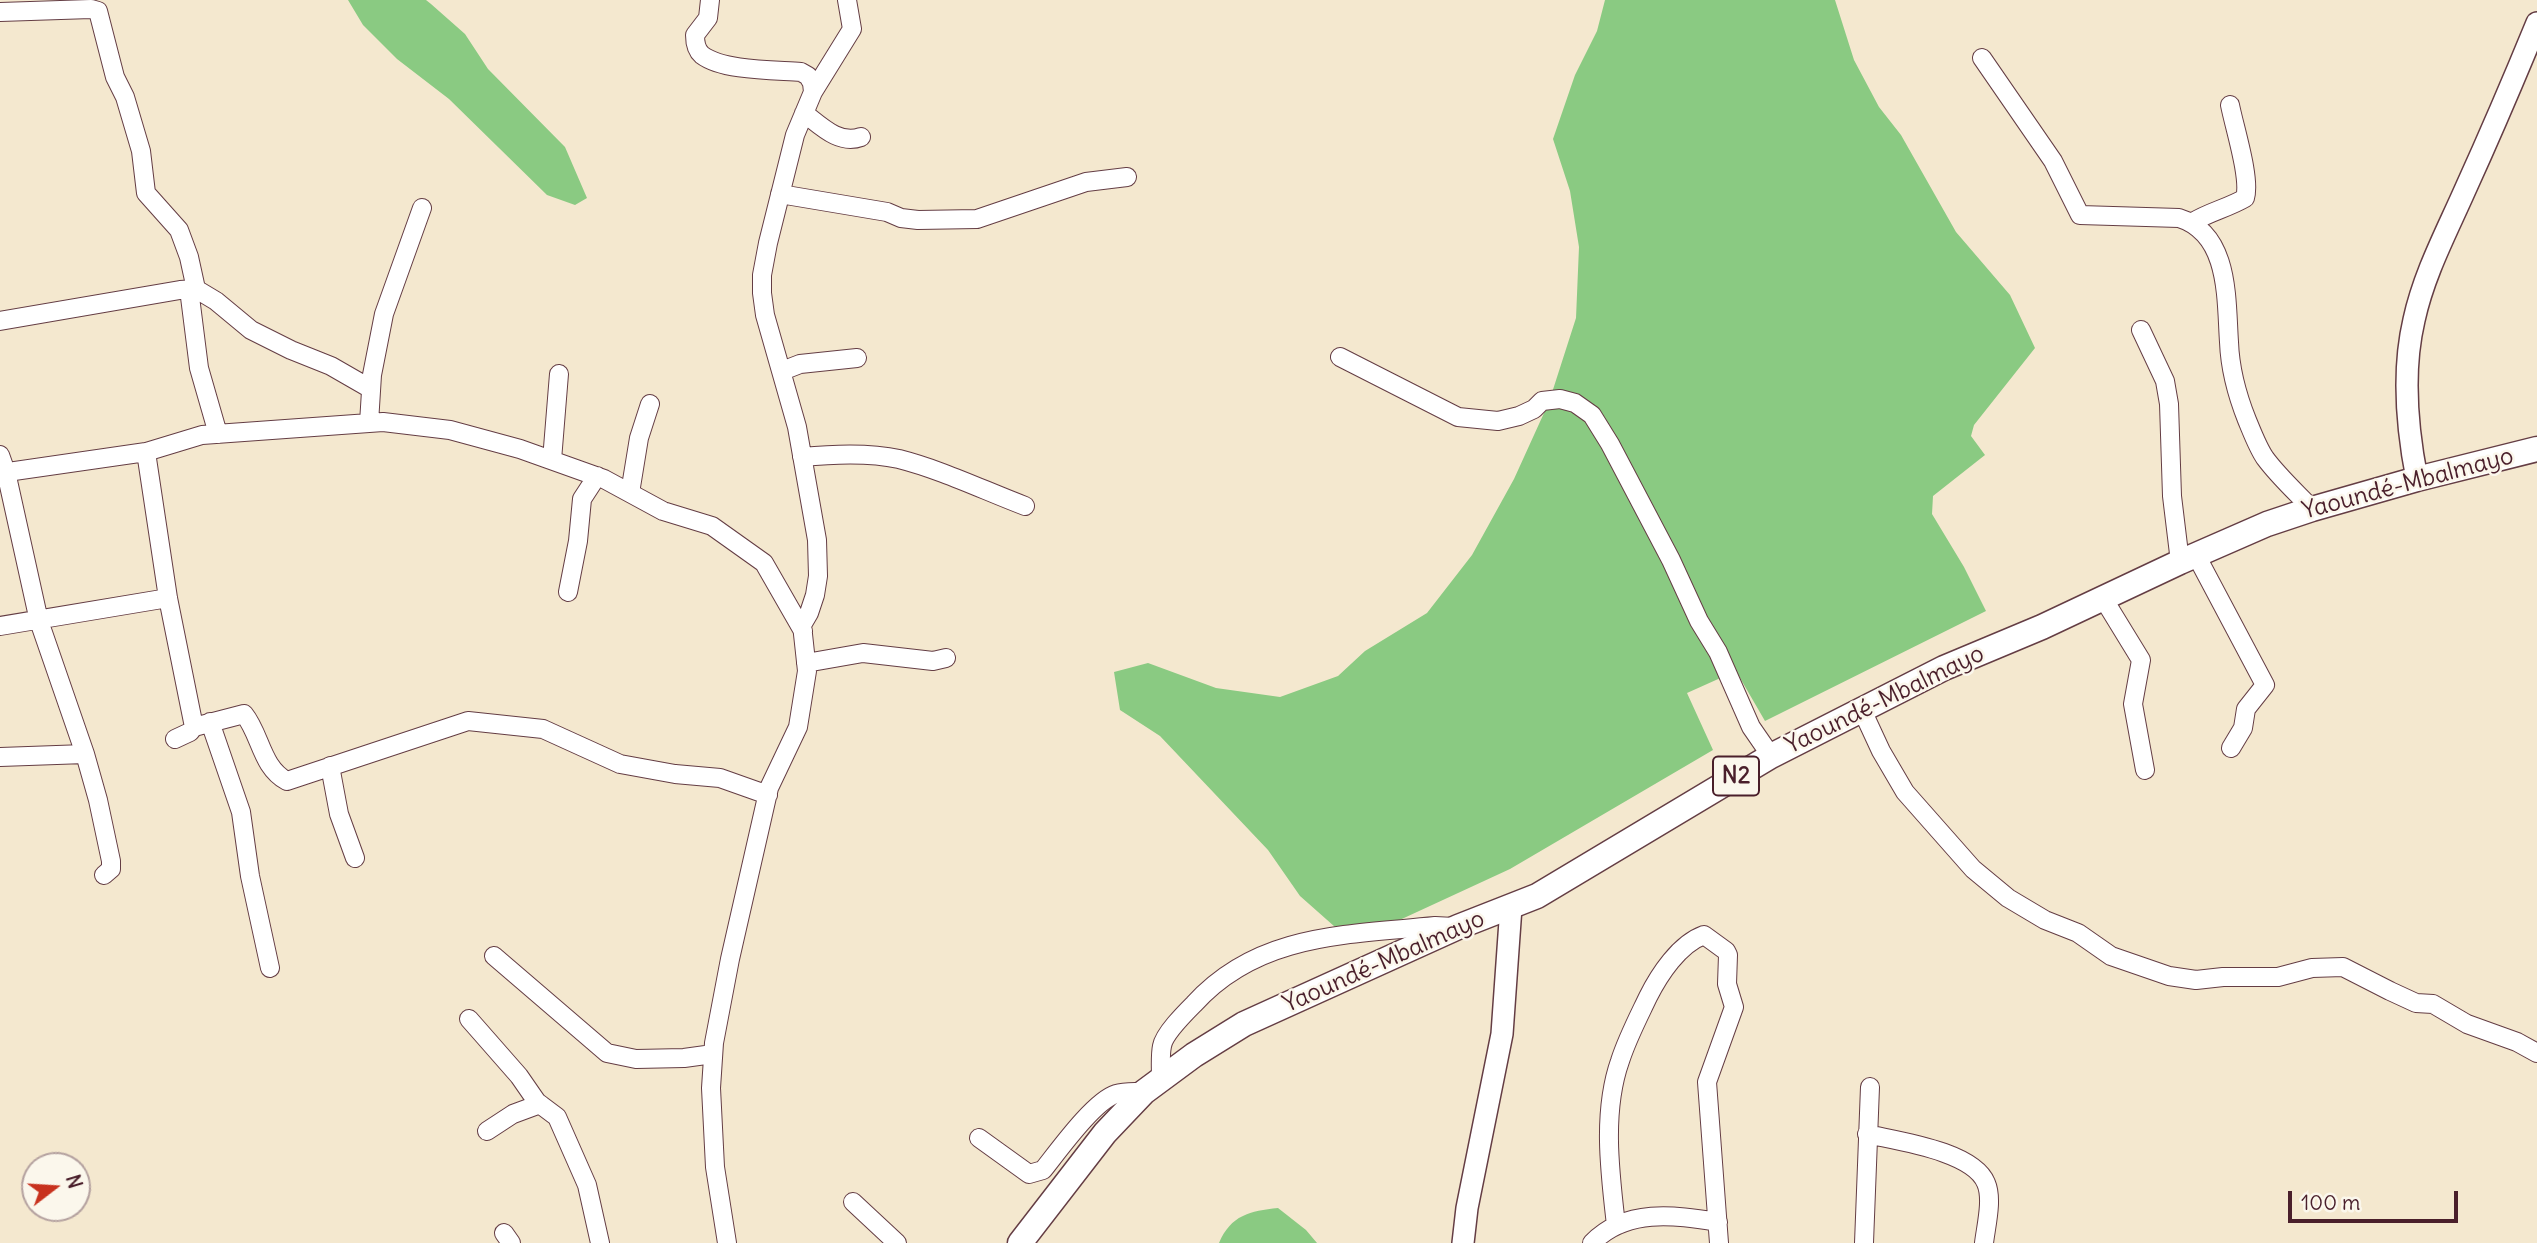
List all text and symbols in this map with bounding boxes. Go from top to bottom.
street label: Yaoundé-Mbalmayo [2299,442,2517,526]
street label: Yaoundé-Mbalmayo [1781,639,1989,761]
road number: N2 [1713,756,1759,796]
street label: Yaoundé-Mbalmayo [1279,905,1489,1019]
north arrow [21,1152,91,1222]
text: N [61,1172,88,1191]
scale bar [2292,1176,2462,1220]
text: 100 m [2301,1189,2360,1216]

